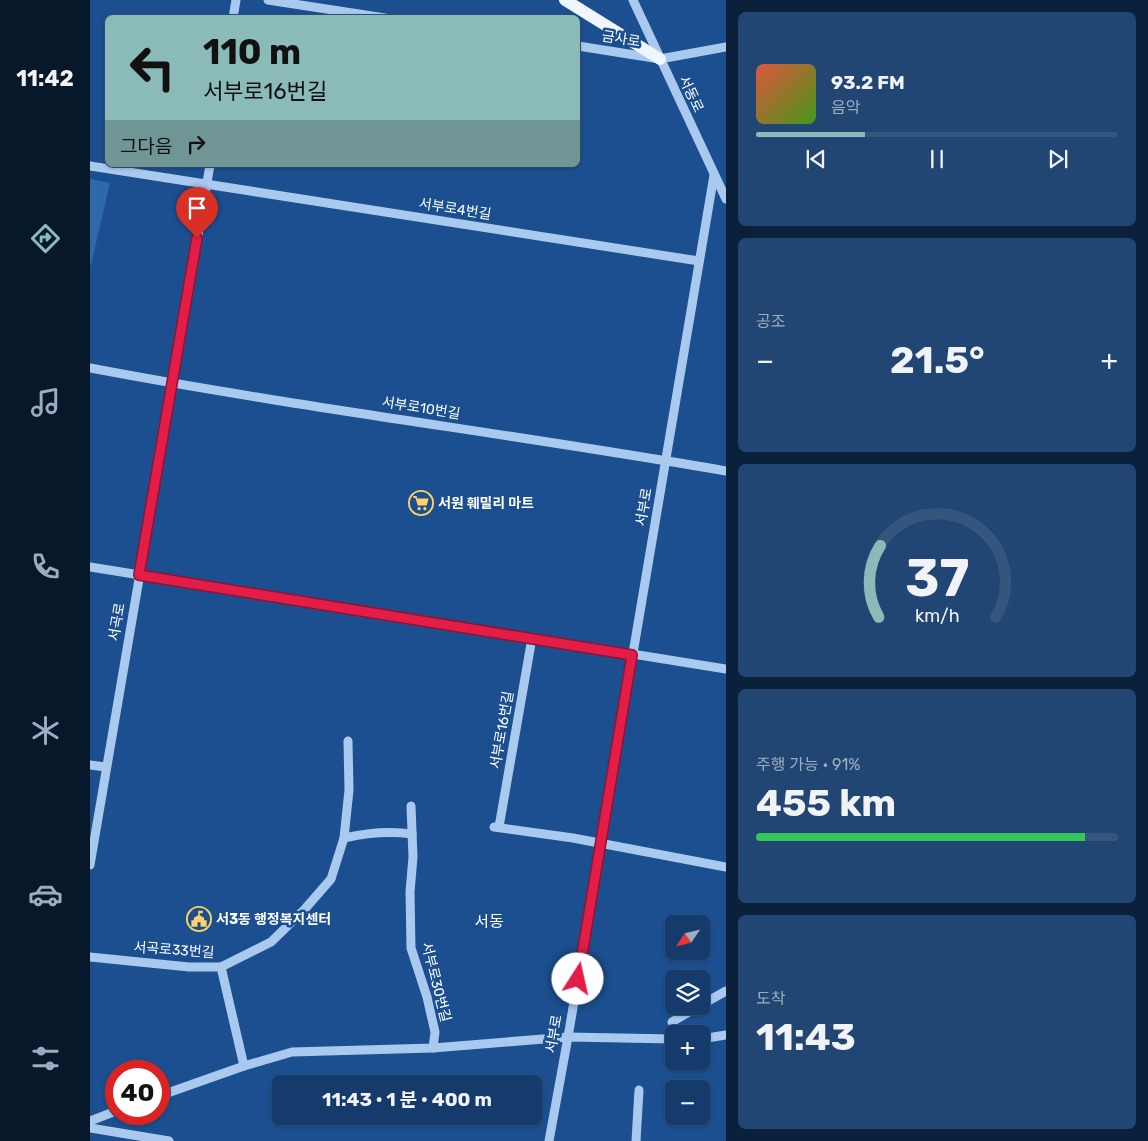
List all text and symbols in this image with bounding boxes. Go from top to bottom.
street label: 금사로 [601,28,642,50]
text: 110 m [203,31,301,73]
icon: left [120,35,185,100]
text: 11:42 [16,65,74,92]
text: 93.2 FM [831,71,905,94]
street label: 서동로 [675,73,707,115]
text: 서부로16번길 [203,78,327,105]
text: 음악 [831,98,860,117]
icon: right [182,130,210,158]
text: 그다음 [120,135,172,158]
icon: previous [802,145,830,173]
icon: pause [923,145,951,173]
icon: next [1044,145,1072,173]
pin [176,187,218,238]
icon: arrive [183,194,211,222]
street label: 서부로4번길 [418,195,492,223]
icon: directions [28,221,63,256]
text: 공조 [756,312,785,331]
text: 21.5° [890,337,985,383]
text: − [756,344,774,377]
text: + [1101,344,1118,377]
icon: music [28,385,63,420]
street label: 서부로10번길 [381,393,461,423]
street label: 서부로 [632,486,656,528]
supermarket icon: 서원 훼밀리 마트 [408,490,434,516]
place label: 서원 훼밀리 마트 [438,495,534,512]
text: 37 [905,547,969,609]
icon: phone [28,549,63,584]
street label: 서곡로 [105,601,129,643]
text: km/h [915,605,959,626]
street label: 서부로16번길 [487,690,517,770]
icon: climate [28,713,63,748]
text: 주행 가능 · 91% [756,755,860,774]
text: 455 km [756,780,896,826]
icon: car [28,877,63,912]
public building icon: 서3동 행정복지센터 [186,906,212,932]
place label: 서3동 행정복지센터 [216,911,331,928]
district label: 서동 [474,912,504,931]
north arrow [665,915,710,960]
map controls [665,915,710,1125]
street label: 서곡로33번길 [133,939,215,961]
street label: 서부로30번길 [418,940,454,1024]
position arrow [551,952,603,1004]
button: layers [665,970,710,1015]
text: 도착 [756,989,785,1008]
street label: 서부로 [542,1013,566,1055]
text: 11:43 [756,1014,856,1060]
button: + [665,1025,710,1070]
icon: filters [28,1041,63,1076]
speed limit sign: 40 [105,1060,170,1125]
button: − [665,1080,710,1125]
text: 11:43 · 1 분 · 400 m [322,1088,492,1111]

